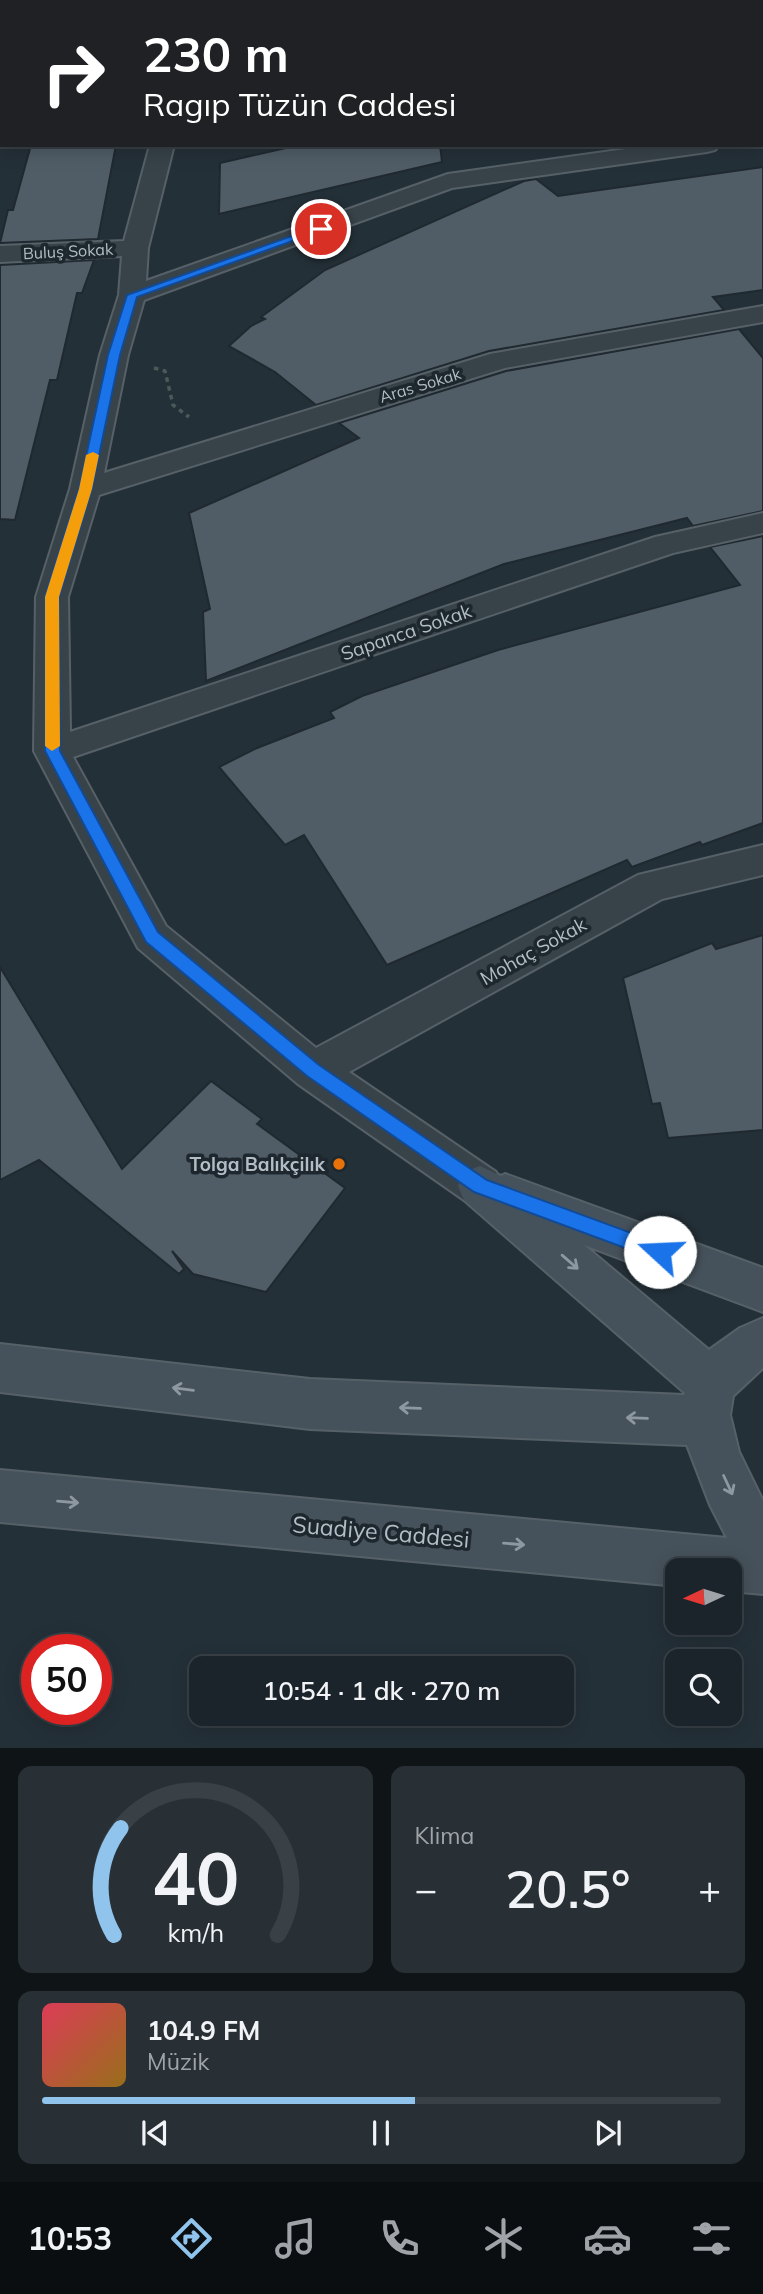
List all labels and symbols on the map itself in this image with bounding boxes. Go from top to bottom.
pin [291,199,351,259]
street label: Buluş Sokak [22,239,114,263]
street label: Aras Sokak [377,363,464,407]
street label: Sapanca Sokak [338,598,475,666]
street label: Mohaç Sokak [476,912,590,990]
place label: Tolga Balıkçilık [189,1152,326,1176]
marker: Tolga Balıkçilık [331,1156,347,1172]
position arrow [623,1215,697,1289]
one-way arrow [560,1254,578,1270]
one-way arrow [172,1382,195,1395]
one-way arrow [398,1402,421,1415]
one-way arrow [626,1412,649,1425]
one-way arrow [722,1474,735,1495]
one-way arrow [56,1496,79,1509]
street label: Suadiye Caddesi [291,1509,471,1554]
one-way arrow [502,1538,525,1551]
north arrow [665,1558,742,1634]
speed limit sign: 50 [21,1634,112,1725]

